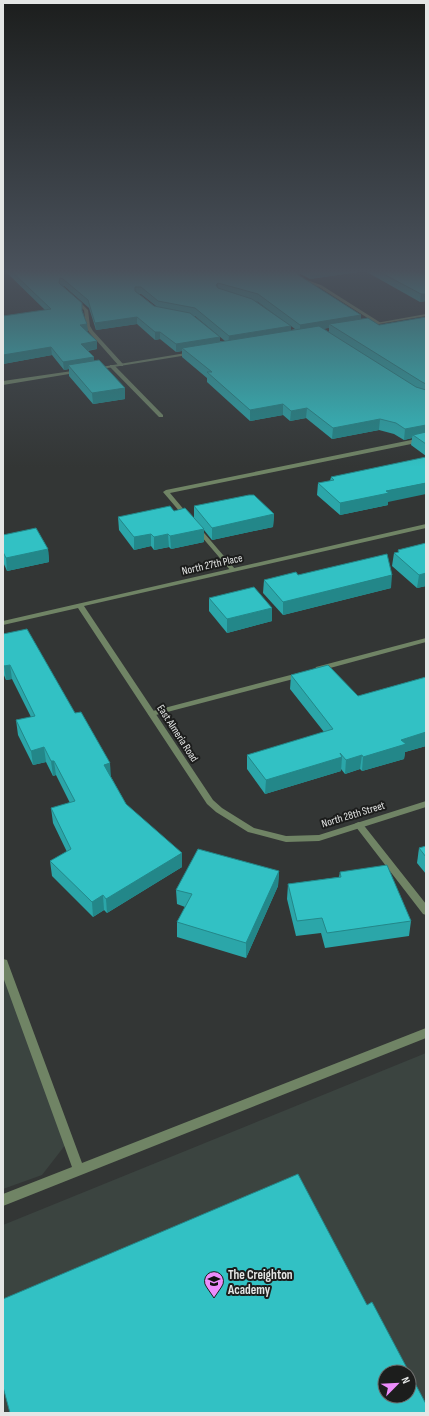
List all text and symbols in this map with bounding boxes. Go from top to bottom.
street label: North 27th Place [181,551,244,578]
street label: East Almeria Road [154,702,201,765]
street label: North 28th Street [320,798,387,830]
place label: The Creighton Academy [227,1267,293,1298]
school or university icon: The Creighton Academy [203,1270,225,1298]
north arrow [377,1364,417,1404]
text: N [399,1375,413,1386]

